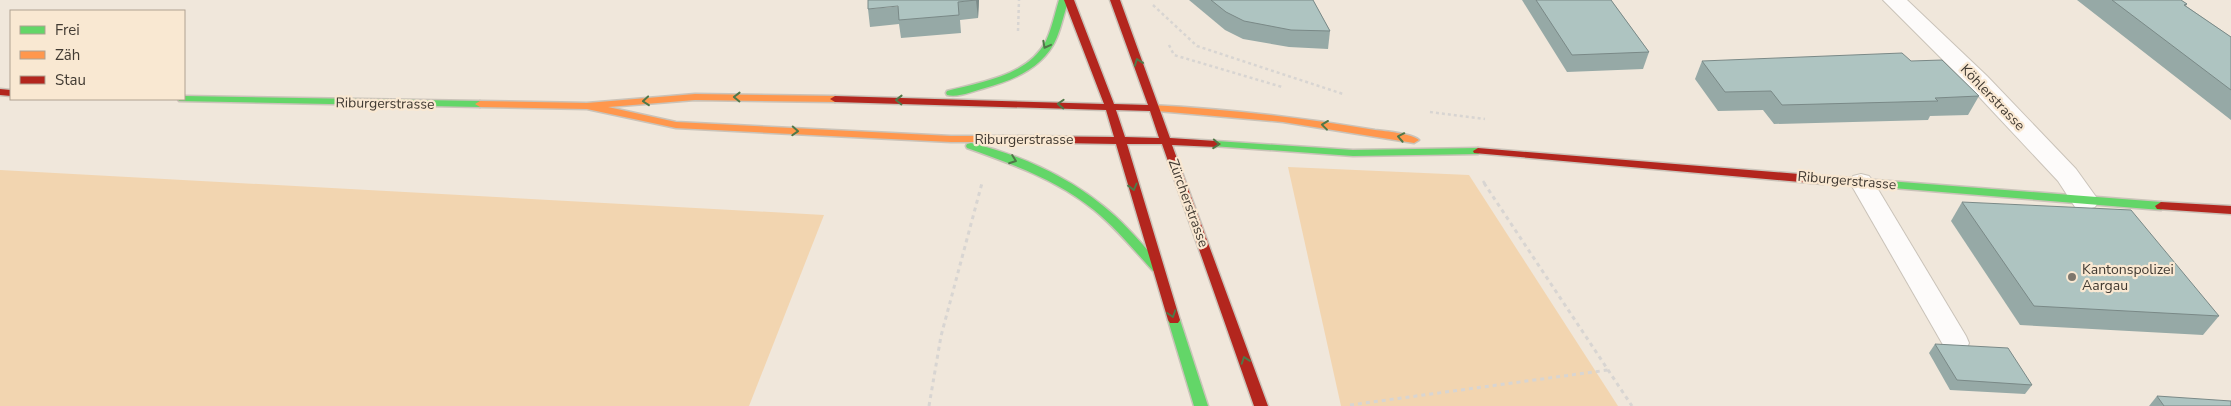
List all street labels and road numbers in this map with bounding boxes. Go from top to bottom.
street label: Köhlerstrasse [1956,60,2029,135]
street label: Riburgerstrasse [335,93,435,114]
street label: Riburgerstrasse [975,130,1074,149]
street label: Zürcherstrasse [1164,156,1213,250]
street label: Riburgerstrasse [1797,167,1897,194]

